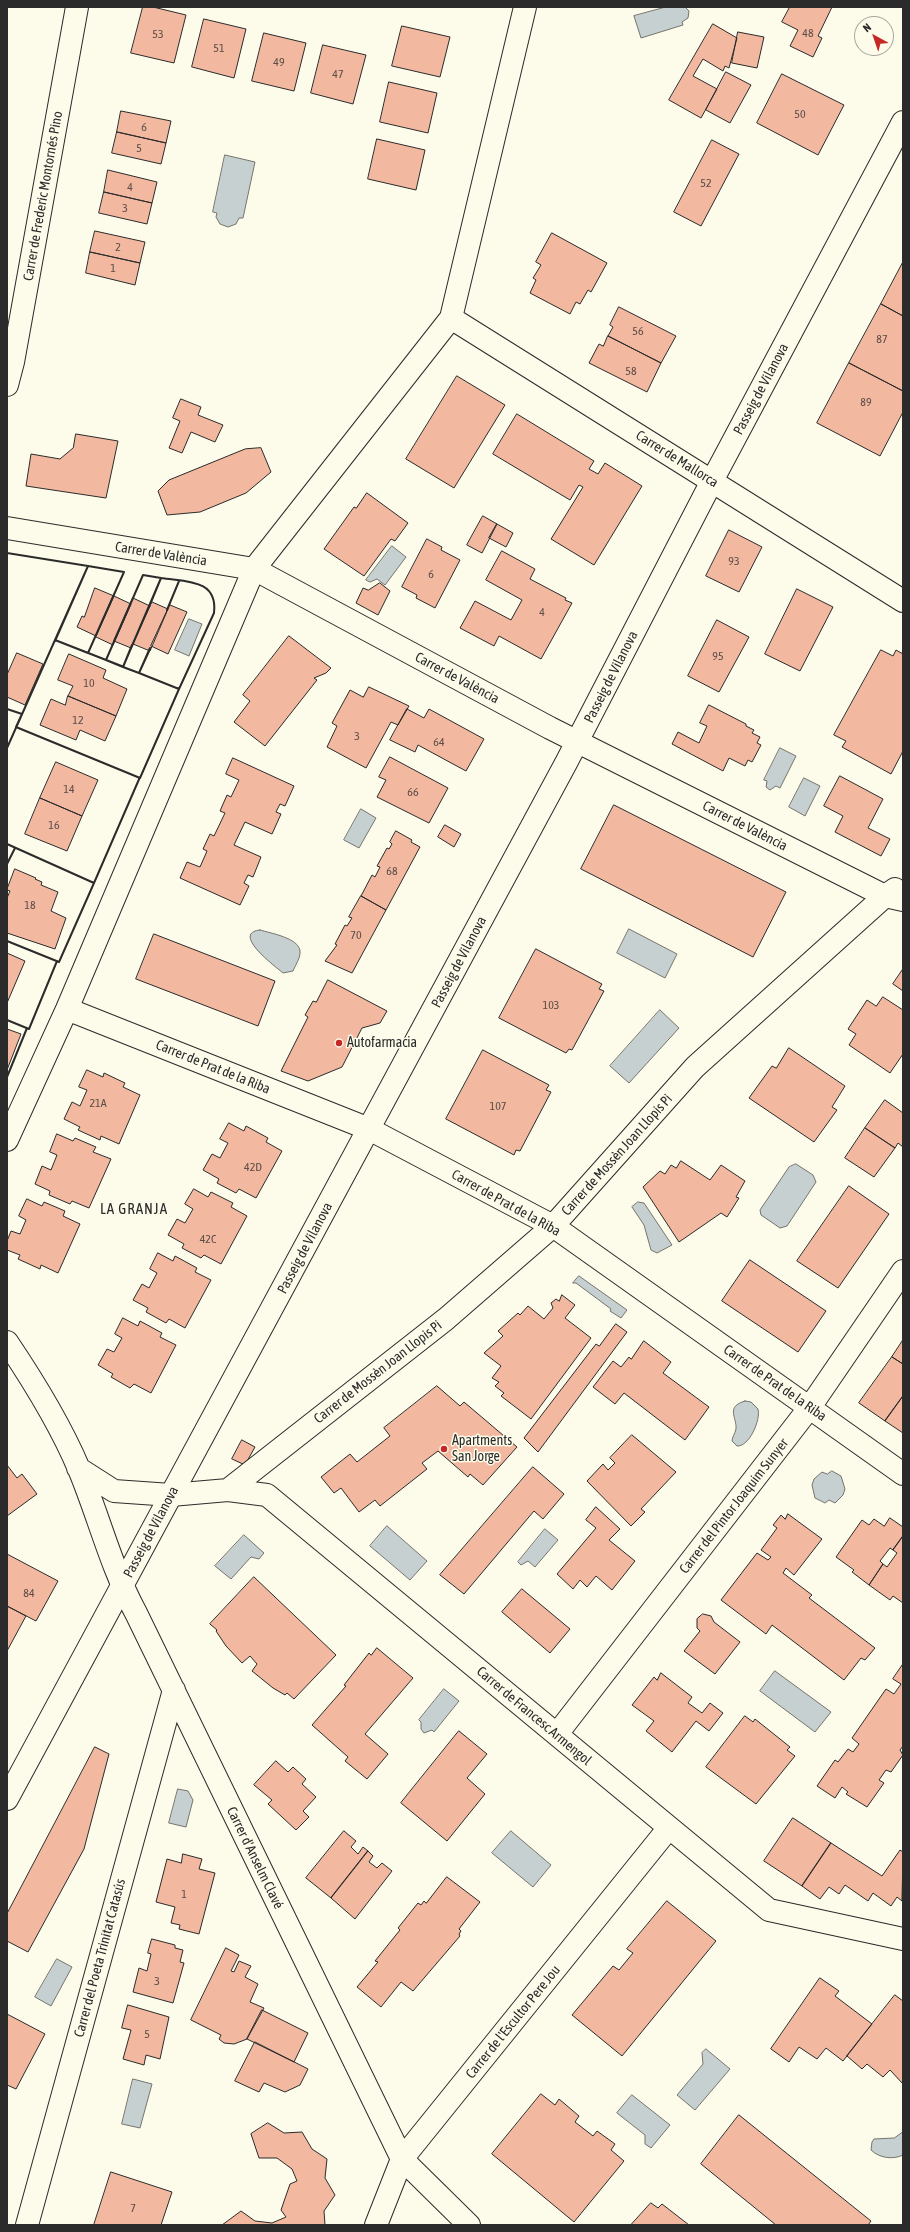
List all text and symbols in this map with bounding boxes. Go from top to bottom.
north arrow [854,16,894,56]
text: N [861,21,873,34]
house number: 48 [802,26,814,40]
house number: 53 [152,27,164,41]
house number: 51 [213,41,225,55]
house number: 49 [273,55,285,69]
house number: 47 [332,67,344,81]
house number: 50 [794,107,806,121]
street label: Carrer de Frederic Montornés Pino [20,110,66,282]
house number: 6 [141,120,147,134]
house number: 5 [136,141,142,155]
house number: 52 [700,176,712,190]
house number: 4 [127,180,133,194]
house number: 3 [122,201,128,215]
house number: 2 [115,240,121,254]
house number: 1 [110,261,116,275]
house number: 56 [632,324,644,338]
house number: 87 [876,332,888,346]
street label: Passeig de Vilanova [730,340,792,438]
house number: 58 [625,364,637,378]
house number: 89 [860,395,872,409]
street label: Carrer de Mallorca [633,427,721,491]
street label: Carrer de València [114,538,208,570]
house number: 93 [728,554,740,568]
house number: 6 [428,567,434,581]
house number: 4 [539,605,545,619]
street label: Passeig de Vilanova [581,628,641,726]
street label: Carrer de València [412,649,502,707]
house number: 95 [712,649,724,663]
house number: 10 [83,676,95,690]
house number: 12 [72,713,84,727]
house number: 3 [354,729,360,743]
house number: 64 [433,735,445,749]
house number: 14 [63,782,75,796]
house number: 66 [407,785,419,799]
street label: Carrer de València [700,797,790,855]
house number: 16 [48,818,60,832]
house number: 68 [386,864,398,878]
house number: 18 [24,898,36,912]
street label: Passeig de Vilanova [428,913,490,1011]
house number: 70 [350,928,362,942]
house number: 103 [543,998,559,1012]
place label: Autofarmacia [347,1035,417,1051]
street label: Carrer de Prat de la Riba [153,1036,273,1098]
marker: Autofarmacia [334,1038,344,1048]
street label: Carrer de Mossèn Joan Llopis Pi [558,1091,676,1219]
house number: 21A [89,1096,107,1110]
house number: 107 [490,1099,506,1113]
house number: 42D [244,1160,262,1174]
street label: Carrer de Prat de la Riba [449,1166,563,1240]
street label: Passeig de Vilanova [274,1199,336,1297]
district label: LA GRANJA [100,1200,168,1218]
house number: 42C [200,1232,216,1246]
street label: Carrer de Mossèn Joan Llopis Pi [311,1317,445,1427]
street label: Carrer de Prat de la Riba [720,1341,830,1425]
place label: Apartments San Jorge [452,1433,512,1466]
street label: Carrer del Pintor Joaquim Sunyer [676,1435,792,1577]
marker: Apartments San Jorge [439,1444,449,1454]
street label: Passeig de Vilanova [120,1483,182,1581]
house number: 84 [23,1586,35,1600]
street label: Carrer de Francesc Armengol [473,1663,595,1769]
street label: Carrer d'Anselm Clavé [223,1804,287,1912]
street label: Carrer del Poeta Trinitat Catasús [71,1877,129,2039]
house number: 1 [181,1887,187,1901]
street label: Carrer de l'Escultor Pere Jou [462,1962,564,2082]
house number: 3 [154,1974,160,1988]
house number: 5 [144,2027,150,2041]
house number: 7 [130,2201,136,2215]

